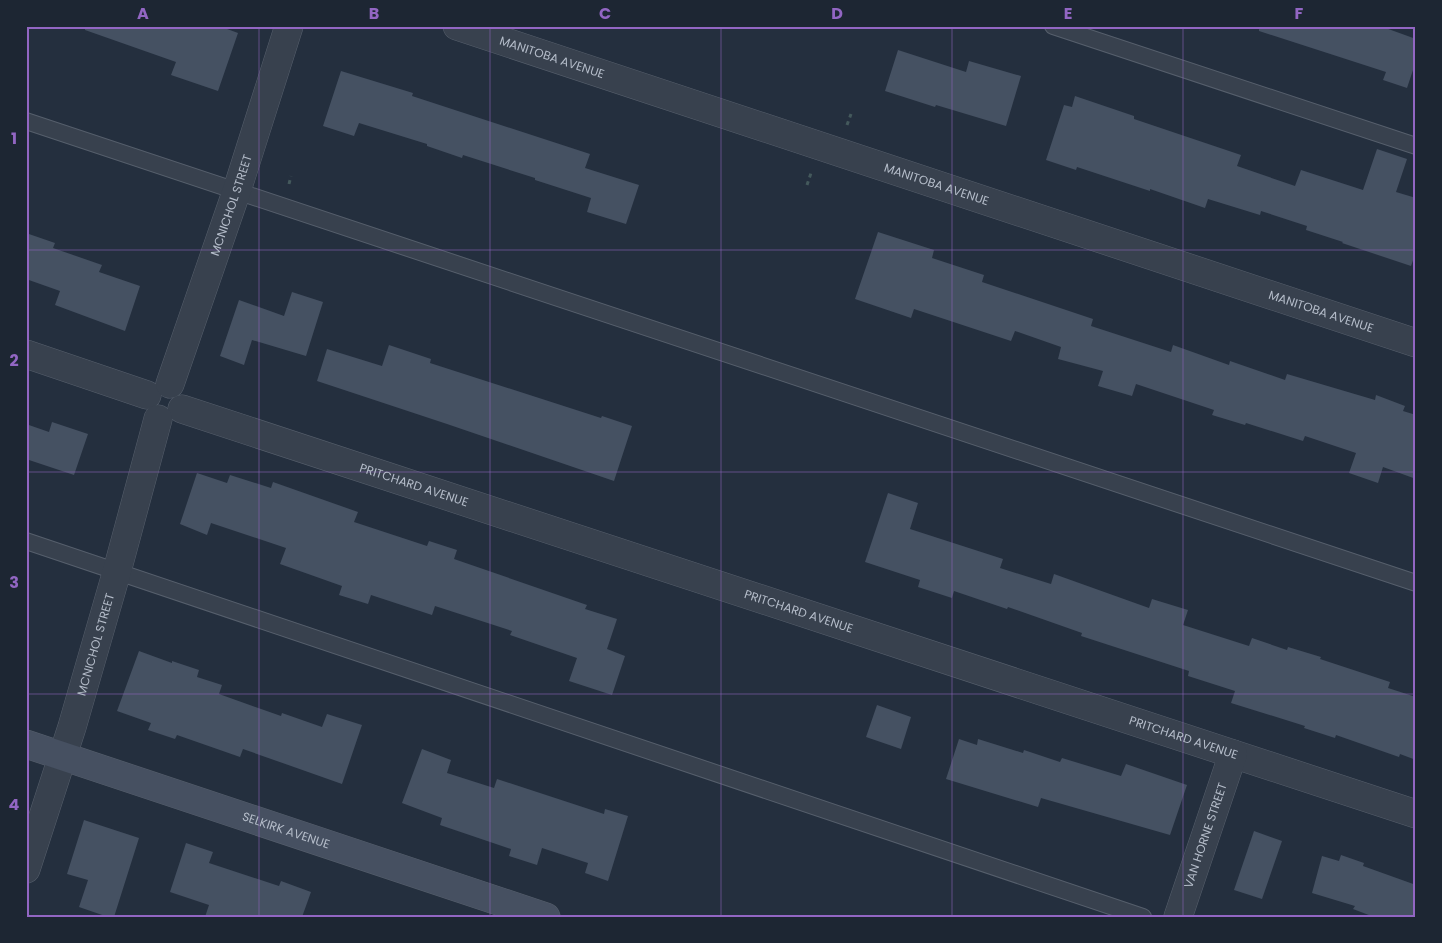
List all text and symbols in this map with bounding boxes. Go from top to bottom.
text: A [137,2,149,25]
text: B [369,2,379,25]
text: C [599,2,611,25]
text: D [831,2,843,25]
text: E [1064,2,1072,25]
text: F [1295,2,1304,25]
street label: MANITOBA AVENUE [497,32,607,82]
text: 1 [11,127,17,150]
street label: MCNICHOL STREET [206,152,256,258]
street label: MANITOBA AVENUE [882,159,991,209]
street label: MANITOBA AVENUE [1267,286,1376,336]
text: 2 [9,349,19,372]
street label: PRITCHARD AVENUE [357,459,471,510]
text: 3 [9,571,19,594]
street label: PRITCHARD AVENUE [742,585,855,637]
street label: MCNICHOL STREET [72,591,118,698]
street label: PRITCHARD AVENUE [1127,711,1240,763]
street label: VAN HORNE STREET [1179,780,1231,890]
text: 4 [9,793,20,816]
street label: SELKIRK AVENUE [240,808,332,853]

